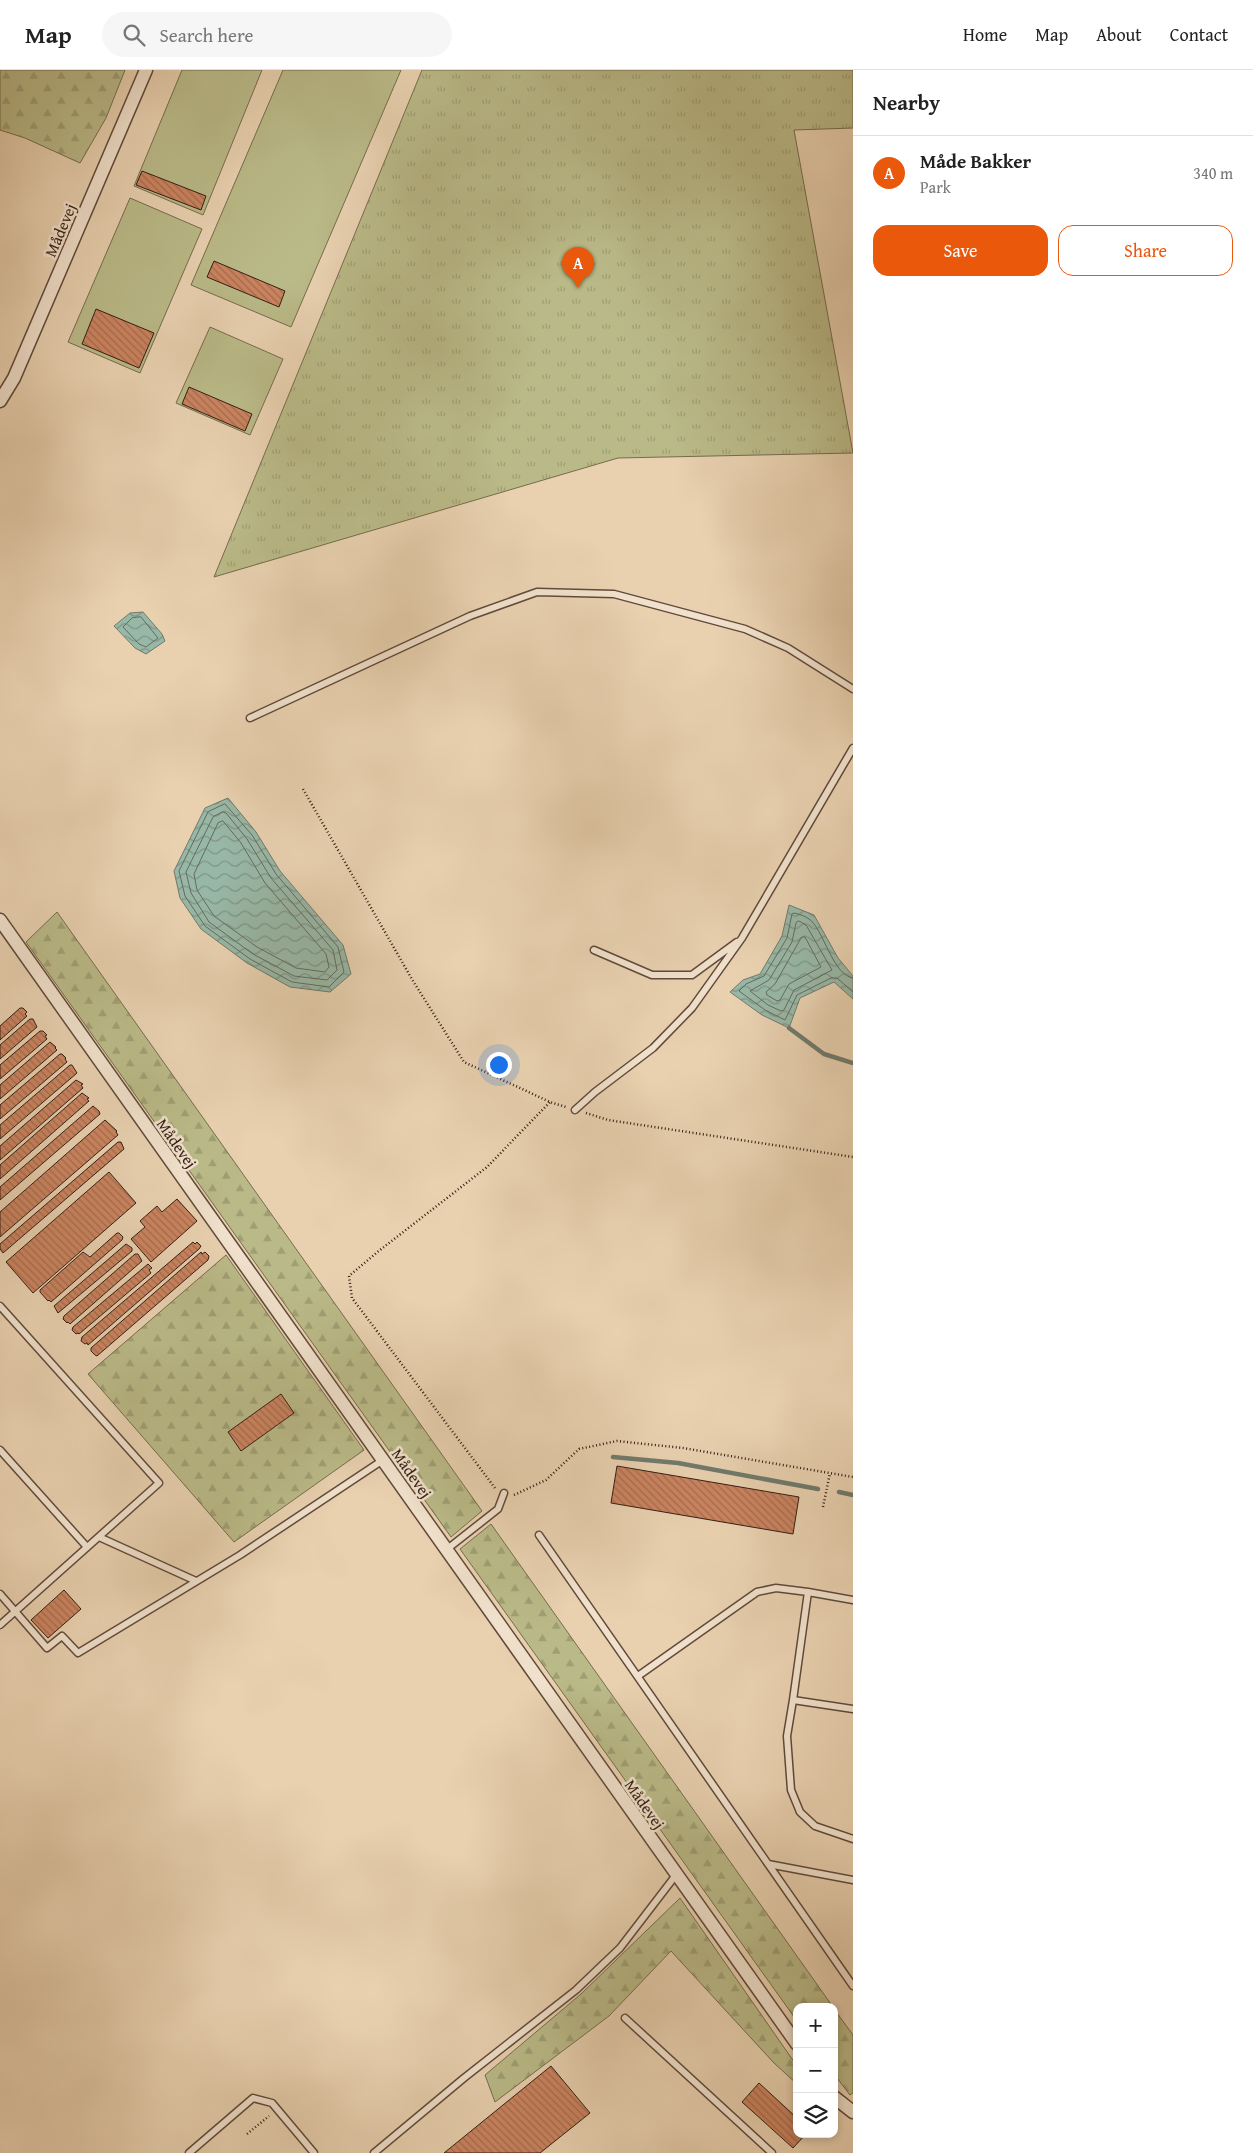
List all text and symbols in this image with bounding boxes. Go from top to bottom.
search box [102,12,452,57]
text: Map [25,17,72,52]
icon: search [120,21,148,49]
text: Search here [160,21,253,49]
text: Home [963,21,1007,48]
text: Map [1035,21,1068,48]
text: About [1096,21,1142,48]
text: Contact [1170,21,1228,48]
text: Nearby [873,87,940,118]
text: Måde Bakker [920,147,1031,175]
text: A [884,161,894,185]
text: 340 m [1193,161,1233,185]
text: Park [920,175,951,199]
street label: Mådevej [38,199,82,261]
button: Save [873,225,1048,276]
button: Share [1058,225,1233,276]
pin: A [562,247,594,288]
your location [486,1052,512,1078]
street label: Mådevej [151,1113,203,1173]
street label: Mådevej [386,1443,438,1503]
street label: Mådevej [619,1774,671,1834]
map controls [793,2003,838,2138]
button: + [793,2003,838,2048]
button: − [793,2048,838,2093]
button: layers [793,2093,838,2138]

